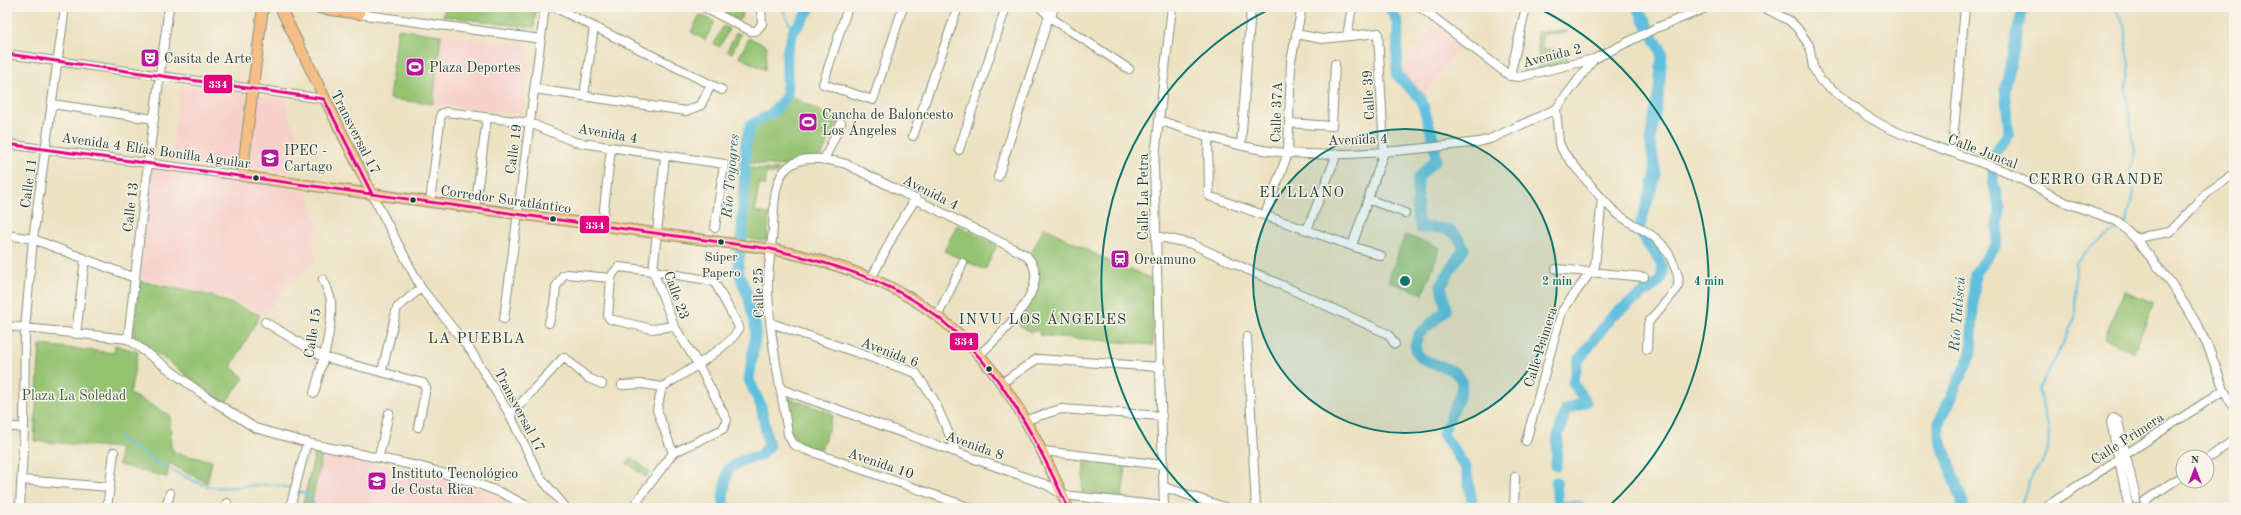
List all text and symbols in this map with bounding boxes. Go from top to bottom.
street label: Avenida 2 [1521,42,1583,70]
theatre icon: Casita de Arte [139,47,161,69]
place label: Casita de Arte [164,52,251,66]
sports icon: Plaza Deportes [404,56,426,78]
place label: Plaza Deportes [429,61,521,75]
street label: Calle 39 [1361,69,1377,121]
line badge: 334 [203,74,233,94]
text: 334 [208,80,228,91]
street label: Calle 37A [1269,81,1285,143]
street label: Transversal 17 [328,88,382,177]
place label: Cancha de Baloncesto Los Ángeles [822,108,953,138]
sports icon: Cancha de Baloncesto Los Ángeles [797,111,819,133]
street label: Avenida 4 [577,122,639,146]
street label: Calle 19 [504,123,524,175]
street label: Avenida 4 Elías Bonilla Aguilar [60,131,252,171]
street label: Avenida 4 [1328,132,1389,148]
street label: Calle Juncal [1946,132,2020,172]
water label: Río Toyogres [720,133,743,220]
place label: IPEC - Cartago [284,144,332,174]
school or university icon: IPEC - Cartago [259,147,281,169]
street label: Calle La Petra [1137,153,1151,241]
street label: Calle 11 [19,157,39,209]
unlabelled marker [251,173,261,183]
street label: Avenida 4 [900,173,961,213]
district label: CERRO GRANDE [2028,173,2164,188]
street label: Calle 13 [121,181,141,233]
street label: Corredor Suratlántico [440,184,572,216]
district label: EL LLANO [1259,186,1345,201]
unlabelled marker [408,195,418,205]
unlabelled marker [548,214,558,224]
line badge: 334 [579,215,610,234]
text: 334 [585,221,605,232]
marker: Súper Papero [716,237,726,247]
station icon: Oreamuno [1109,248,1131,270]
place label: Súper Papero [701,251,741,280]
place label: Oreamuno [1134,253,1196,267]
street label: Calle 25 [752,268,766,318]
street label: Calle 23 [661,269,691,321]
centre of rings [1398,274,1412,288]
water label: Río Tatiscú [1948,275,1969,353]
text: 2 min [1542,276,1572,288]
text: 4 min [1694,276,1724,288]
street label: Calle Primera [1522,305,1560,389]
street label: Calle 15 [302,307,324,359]
district label: INVU LOS ÁNGELES [959,310,1127,328]
district label: LA PUEBLA [428,332,526,347]
line badge: 334 [949,332,979,351]
street label: Avenida 6 [859,336,920,370]
text: 334 [954,337,974,348]
unlabelled marker [984,364,994,374]
street label: Transversal 17 [491,366,547,454]
park label: Plaza La Soledad [22,389,126,403]
street label: Calle Primera [2089,410,2166,467]
street label: Avenida 8 [944,429,1006,463]
street label: Avenida 10 [846,446,915,482]
north arrow [2175,449,2215,489]
text: N [2191,455,2200,466]
place label: Instituto Tecnológico de Costa Rica [391,467,518,497]
school or university icon: Instituto Tecnológico de Costa Rica [366,470,388,492]

